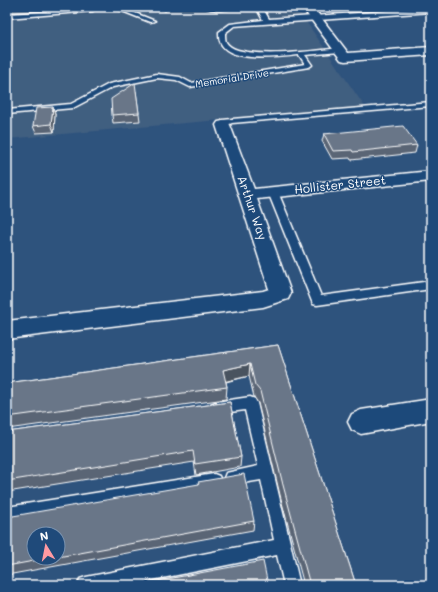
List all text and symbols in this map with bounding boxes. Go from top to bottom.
street label: Memorial Drive [194,65,270,91]
street label: Hollister Street [293,171,386,197]
street label: Arthur Way [234,173,271,242]
north arrow [26,526,66,566]
text: N [39,528,50,544]

